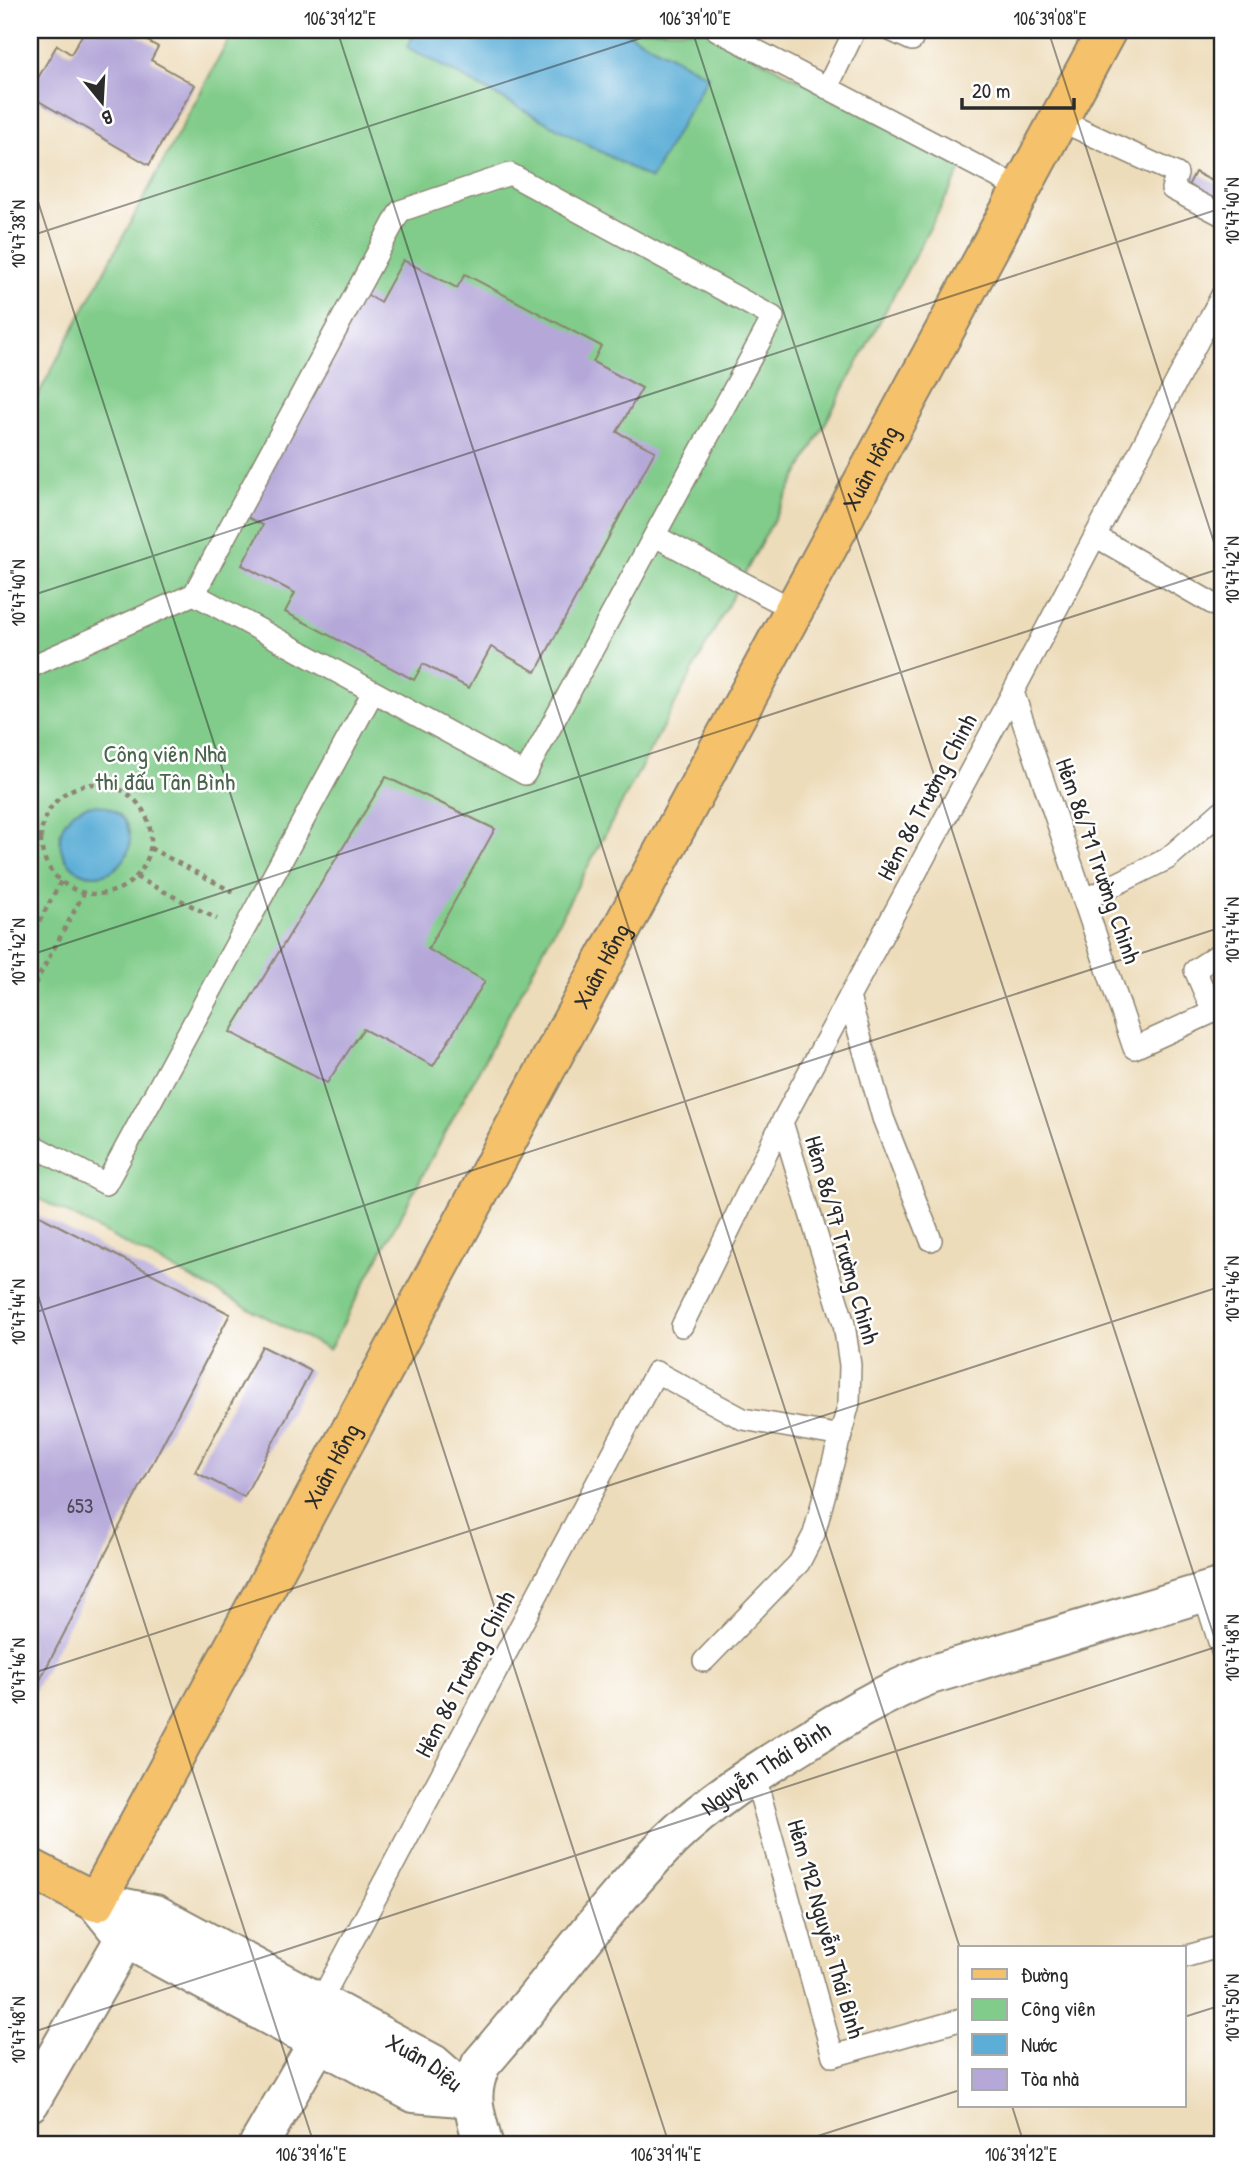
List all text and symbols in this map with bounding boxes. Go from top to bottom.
text: 106°39'12"E [304,6,376,31]
text: 106°39'10"E [659,6,731,31]
text: 106°39'08"E [1014,6,1086,31]
north arrow [66,66,136,136]
scale bar [962,66,1074,110]
text: 20 m [972,76,1010,105]
text: B [98,104,116,132]
text: 10°47'40"N [1220,177,1245,245]
text: 10°47'38"N [6,200,31,268]
street label: Xuân Hồng [834,419,906,516]
text: 10°47'42"N [1220,536,1245,604]
text: 10°47'40"N [6,559,31,627]
street label: Hẻm 86 Trường Chinh [869,708,984,885]
park label: Công viên Nhà thi đấu Tân Bình [95,737,235,797]
street label: Hẻm 86/71 Trường Chinh [1049,754,1149,968]
text: 10°47'44"N [1220,897,1245,963]
street label: Xuân Hồng [565,917,637,1014]
text: 10°47'42"N [6,918,31,986]
street label: Hẻm 86/97 Trường Chinh [798,1132,888,1348]
text: 10°47'46"N [1220,1256,1245,1322]
text: 10°47'44"N [6,1279,31,1345]
street label: Xuân Hồng [295,1417,367,1514]
house number: 653 [67,1491,93,1520]
street label: Hẻm 86 Trường Chinh [407,1585,522,1762]
text: 10°47'48"N [1220,1615,1245,1681]
text: 10°47'46"N [6,1638,31,1704]
street label: Nguyễn Thái Bình [693,1713,836,1822]
street label: Hẻm 192 Nguyễn Thái Bình [780,1816,874,2042]
legend [958,1946,1186,2108]
text: Đường [1021,1960,1068,1989]
text: 10°47'50"N [1220,1974,1245,2042]
text: Công viên [1021,1994,1096,2023]
text: 10°47'48"N [6,1997,31,2063]
street label: Xuân Diệu [381,2025,471,2098]
text: Nước [1021,2030,1058,2059]
text: Tòa nhà [1021,2064,1079,2093]
text: 106°39'16"E [276,2142,346,2167]
text: 106°39'14"E [631,2142,701,2167]
text: 106°39'12"E [985,2142,1057,2167]

